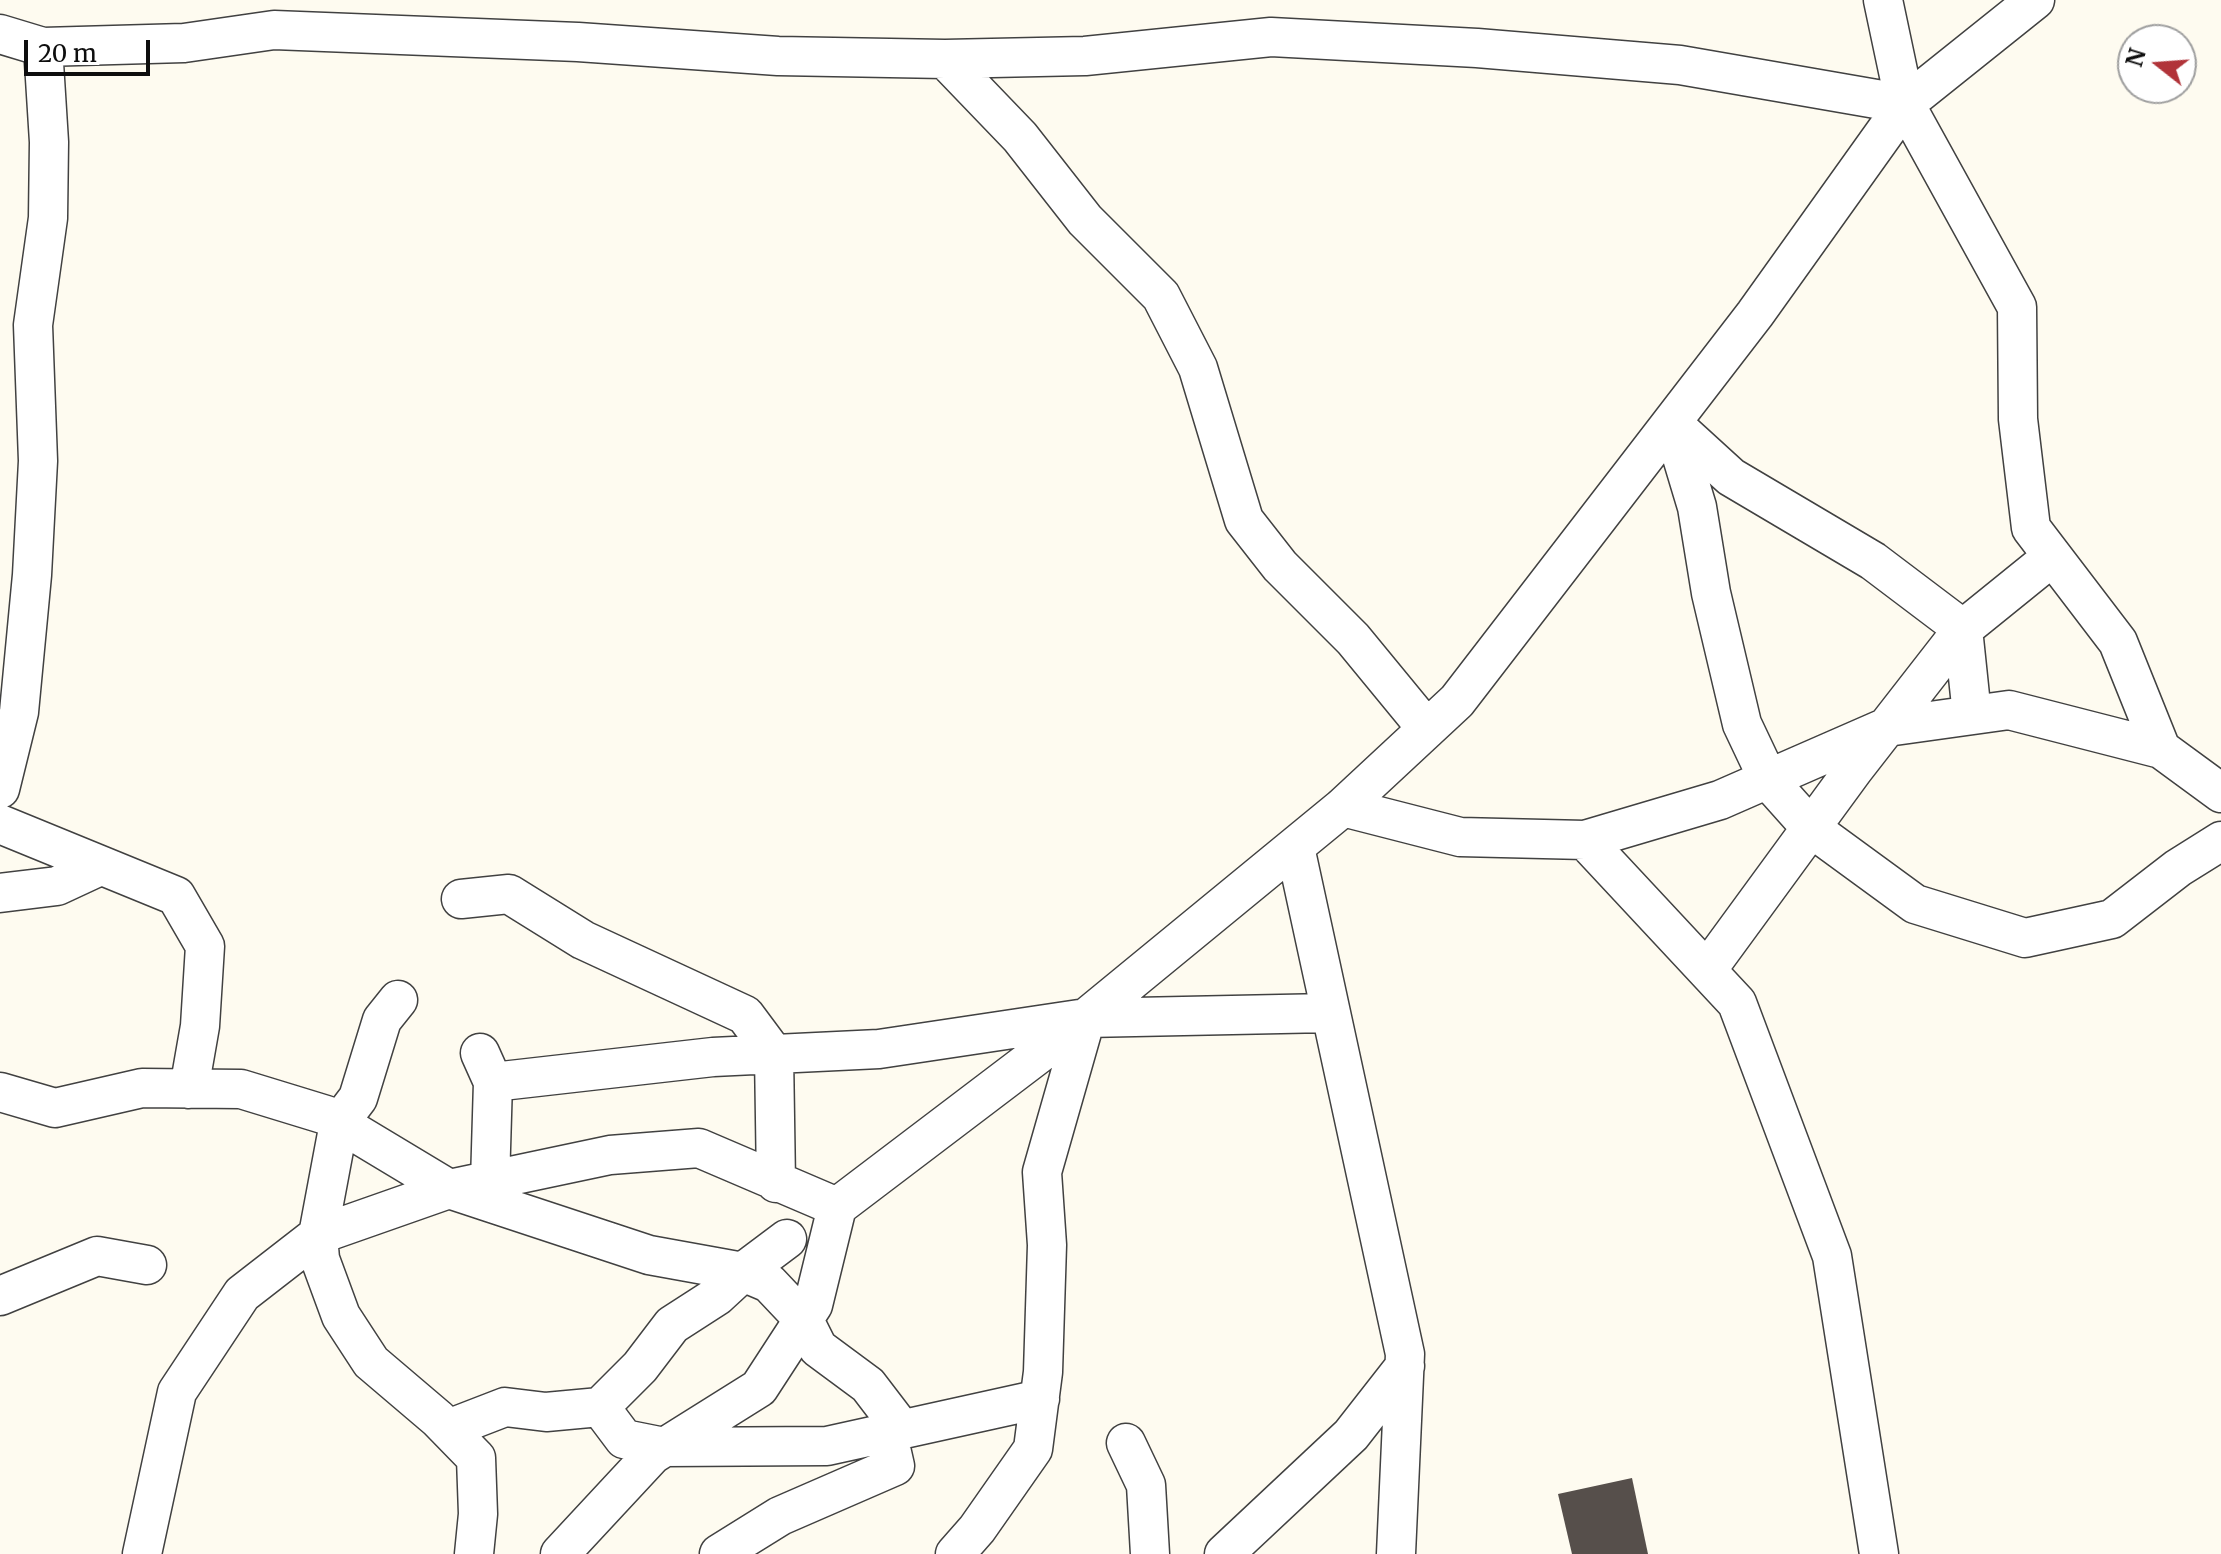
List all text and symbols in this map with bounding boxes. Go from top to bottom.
scale bar [28,24,154,74]
north arrow [2117,24,2197,104]
text: 20 m [38,38,97,69]
text: N [2120,45,2152,70]

